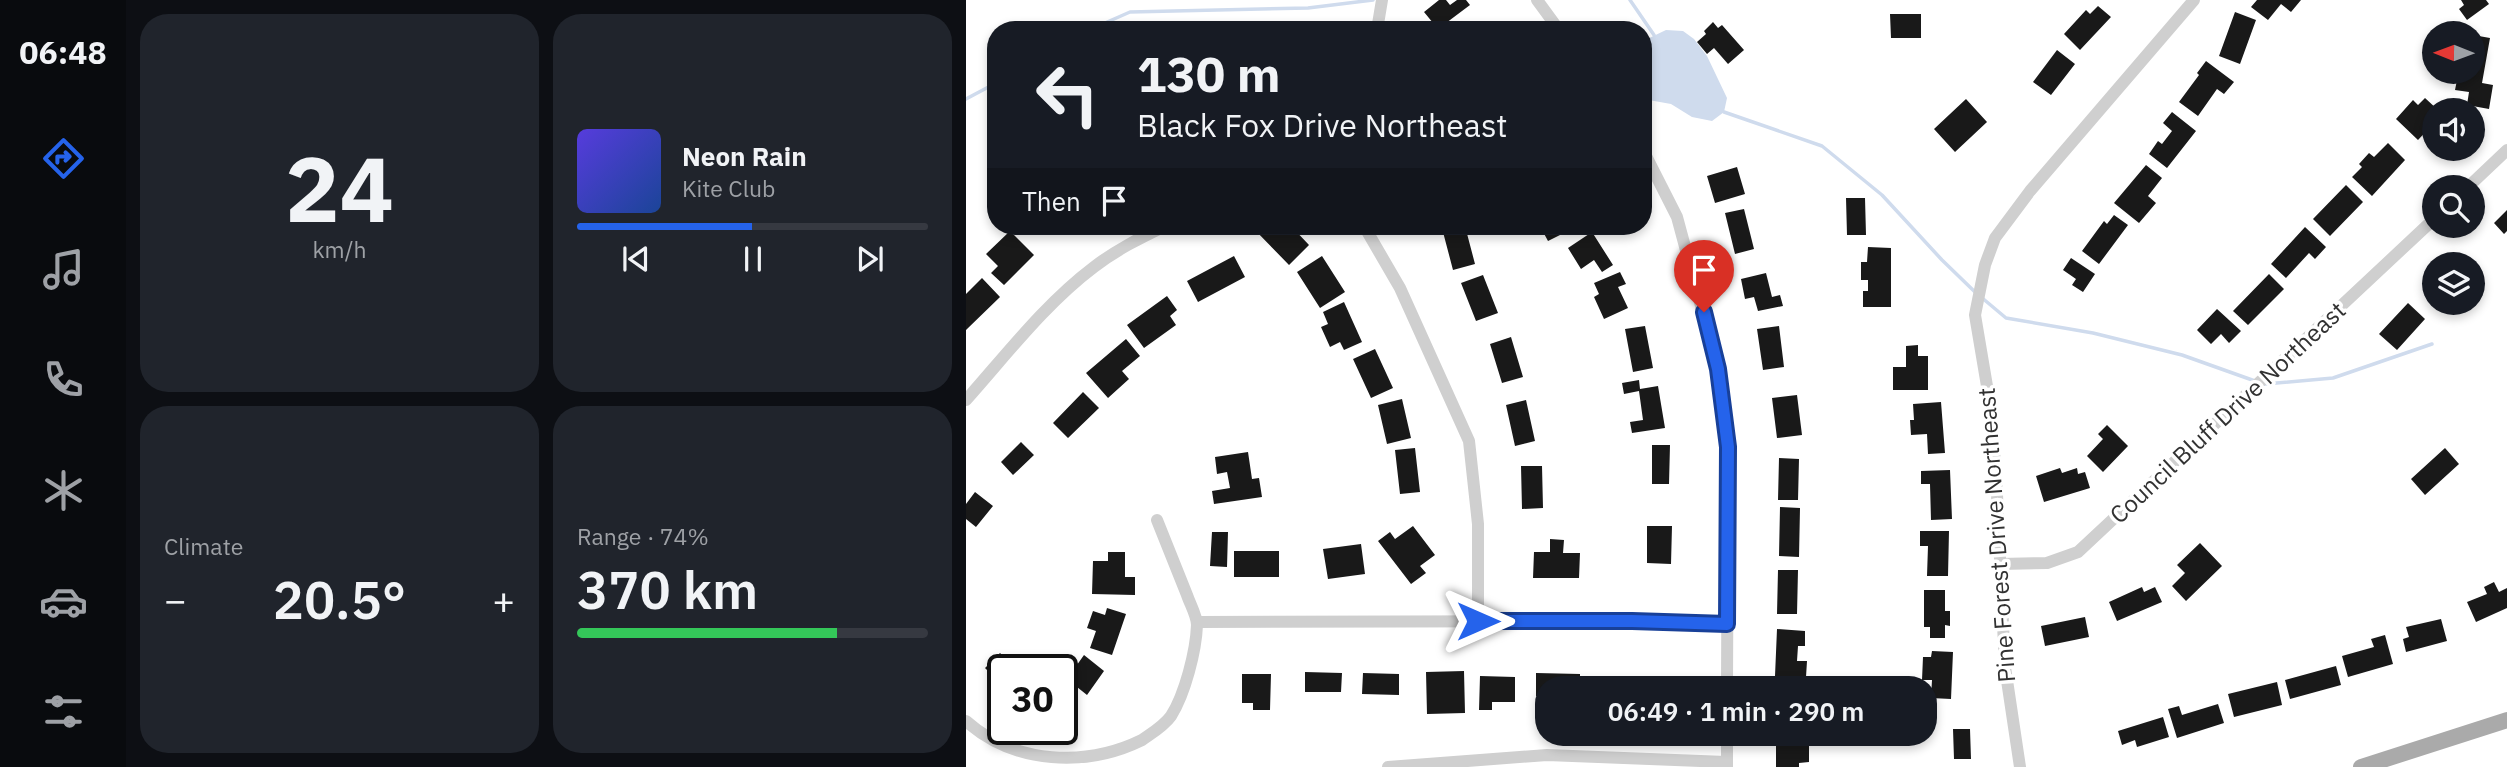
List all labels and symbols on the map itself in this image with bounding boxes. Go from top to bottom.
north arrow [2422,21,2485,84]
pin [1674,240,1734,312]
street label: Council Bluff Drive Northeast [2102,294,2352,530]
street label: Pine Forest Drive Northeast [1970,387,2022,684]
position arrow [1441,584,1515,658]
speed limit sign: 30 [987,654,1078,745]

